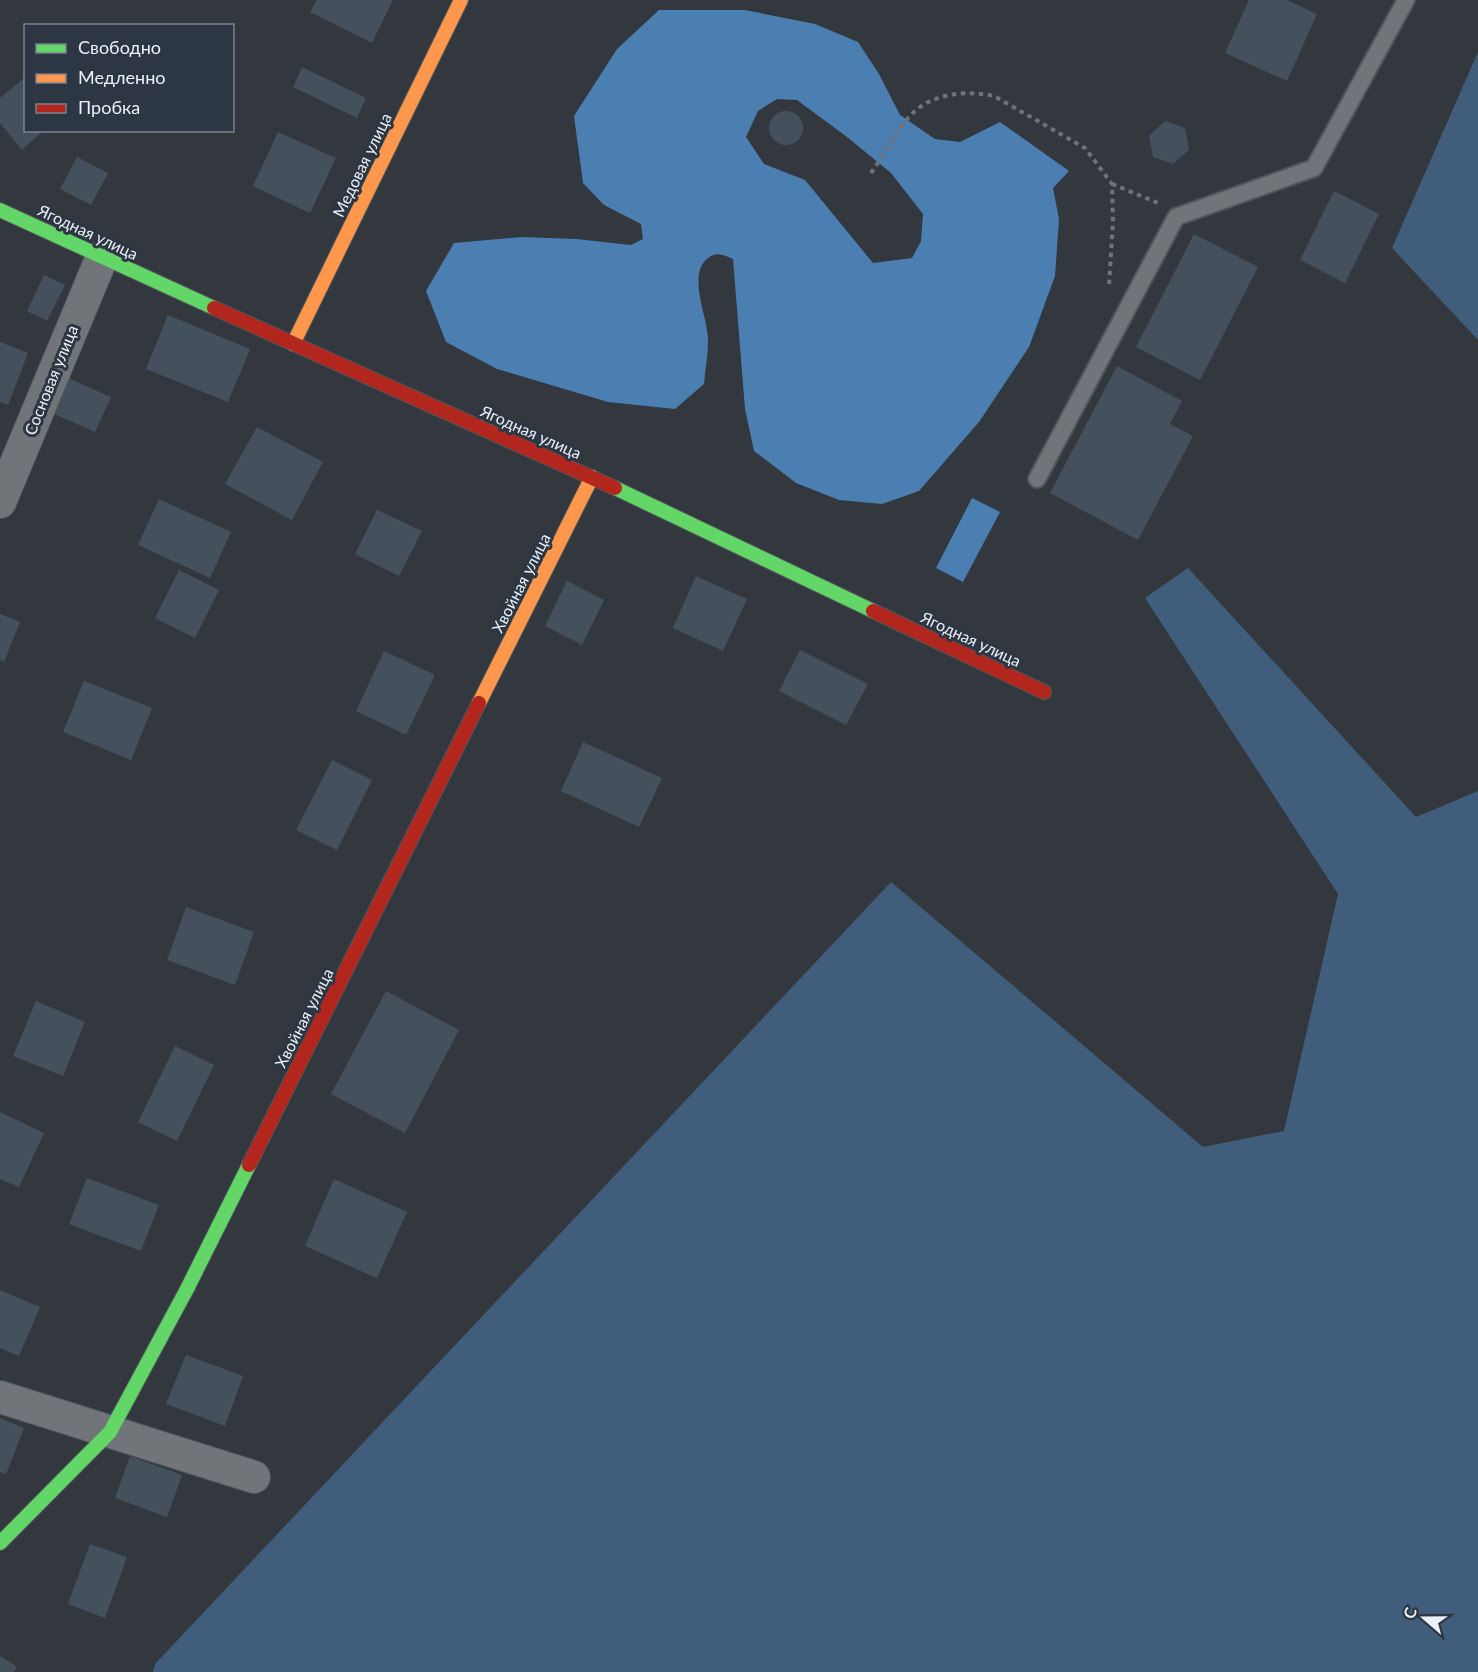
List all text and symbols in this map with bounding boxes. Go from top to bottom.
legend [24,24,234,132]
text: Свободно [78,36,161,58]
text: Медленно [78,66,166,88]
text: Пробка [78,96,140,118]
street label: Медовая улица [328,110,395,220]
street label: Ягодная улица [34,200,141,263]
street label: Сосновая улица [20,322,81,438]
street label: Ягодная улица [477,400,584,462]
street label: Хвойная улица [487,530,554,636]
street label: Ягодная улица [917,607,1024,670]
street label: Хвойная улица [270,965,337,1071]
north arrow [1394,1588,1454,1648]
text: С [1399,1604,1420,1621]

